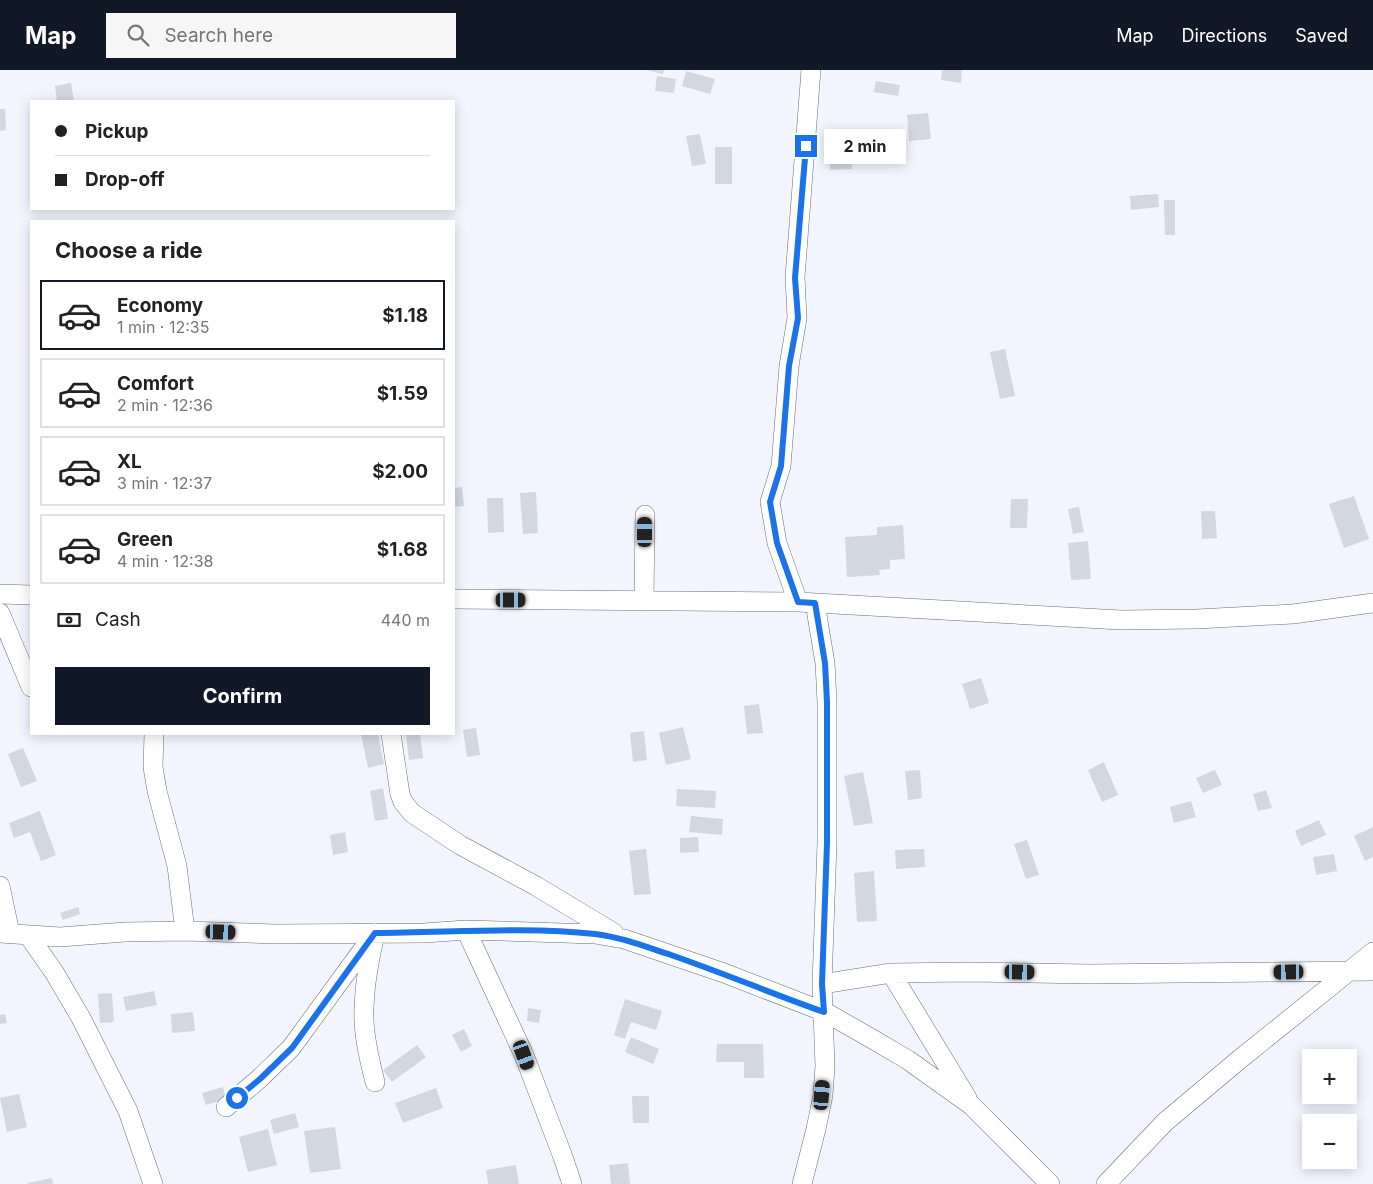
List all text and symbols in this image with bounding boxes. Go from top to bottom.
search box [106,13,456,58]
text: Map [25,21,76,50]
icon: search [124,21,152,49]
text: Search here [164,24,273,47]
text: Map [1116,25,1154,46]
text: Directions [1182,25,1267,46]
text: Saved [1295,25,1348,46]
text: Pickup [85,120,148,143]
callout: 2 min [824,128,906,164]
route end [795,135,817,157]
text: 2 min [844,136,886,156]
text: Drop-off [85,168,165,191]
text: Choose a ride [55,237,203,263]
icon: car [57,293,102,338]
text: Economy [117,294,203,317]
text: $1.18 [382,304,428,327]
text: 1 min · 12:35 [117,317,209,337]
icon: car [57,371,102,416]
text: Comfort [117,372,194,395]
text: $1.59 [377,382,428,405]
text: 2 min · 12:36 [117,395,213,415]
icon: car [57,449,102,494]
text: XL [117,450,142,473]
text: $2.00 [372,460,428,483]
text: 3 min · 12:37 [117,473,212,493]
car [637,517,652,547]
icon: car [57,527,102,572]
text: Green [117,528,173,551]
text: $1.68 [377,538,428,561]
text: 4 min · 12:38 [117,551,213,571]
car [496,593,526,608]
icon: cash [55,606,83,634]
text: Cash [95,608,141,631]
text: 440 m [381,610,430,630]
button: Confirm [55,667,430,725]
car [205,924,236,940]
car [1004,964,1035,980]
car [1273,964,1304,980]
car [511,1038,536,1072]
map controls [1302,1049,1357,1169]
button: + [1302,1049,1357,1104]
car [813,1079,830,1111]
route start [226,1087,248,1109]
button: − [1302,1114,1357,1169]

